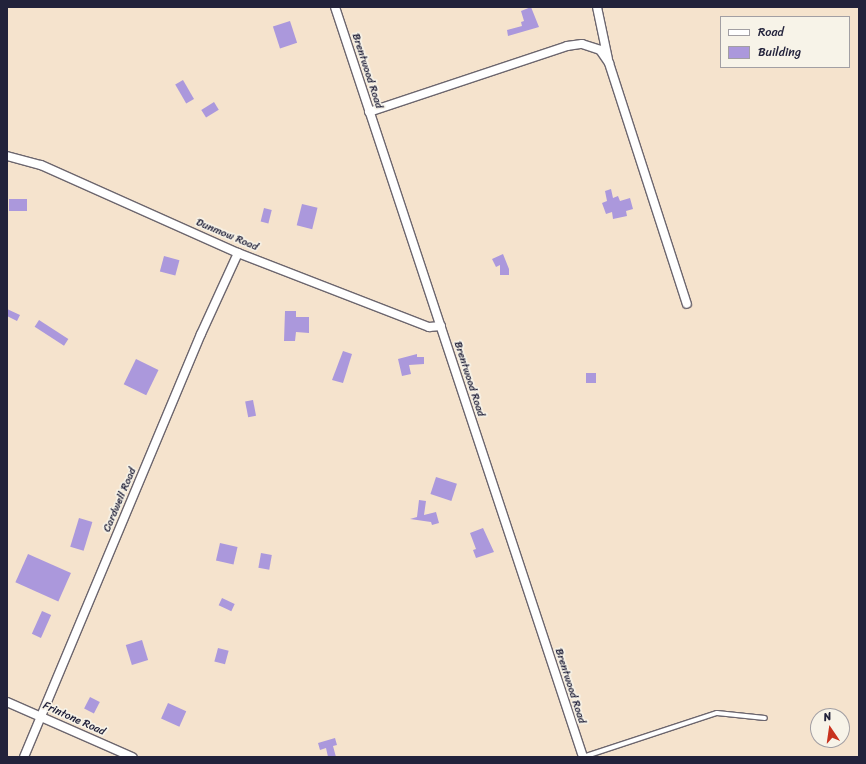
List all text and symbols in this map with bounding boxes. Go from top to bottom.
legend [720,16,850,68]
text: Road [758,21,784,43]
street label: Brentwood Road [349,32,385,110]
text: Building [758,41,801,63]
street label: Dunmow Road [194,216,260,254]
street label: Brentwood Road [451,340,487,418]
street label: Cardwell Road [101,466,139,534]
street label: Brentwood Road [552,647,588,725]
street label: Frintone Road [41,699,107,739]
text: N [822,707,833,727]
north arrow [810,708,850,748]

